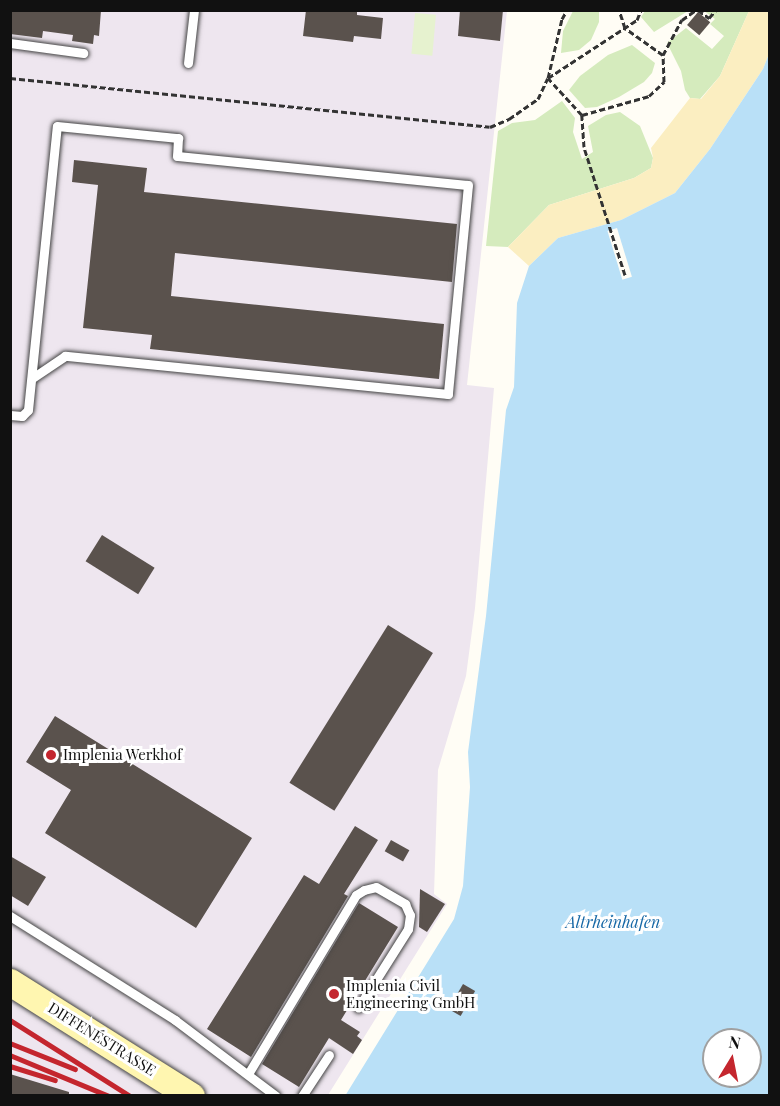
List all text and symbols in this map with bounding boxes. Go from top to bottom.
place label: Implenia Werkhof [63,746,183,764]
marker: Implenia Werkhof [44,748,58,762]
water label: Altrheinhafen [566,912,660,932]
place label: Implenia Civil Engineering GmbH [346,976,475,1011]
marker: Implenia Civil Engineering GmbH [327,987,341,1001]
street label: DIFFENÉSTRASSE [45,999,159,1079]
north arrow [702,1028,762,1088]
text: N [727,1030,742,1053]

